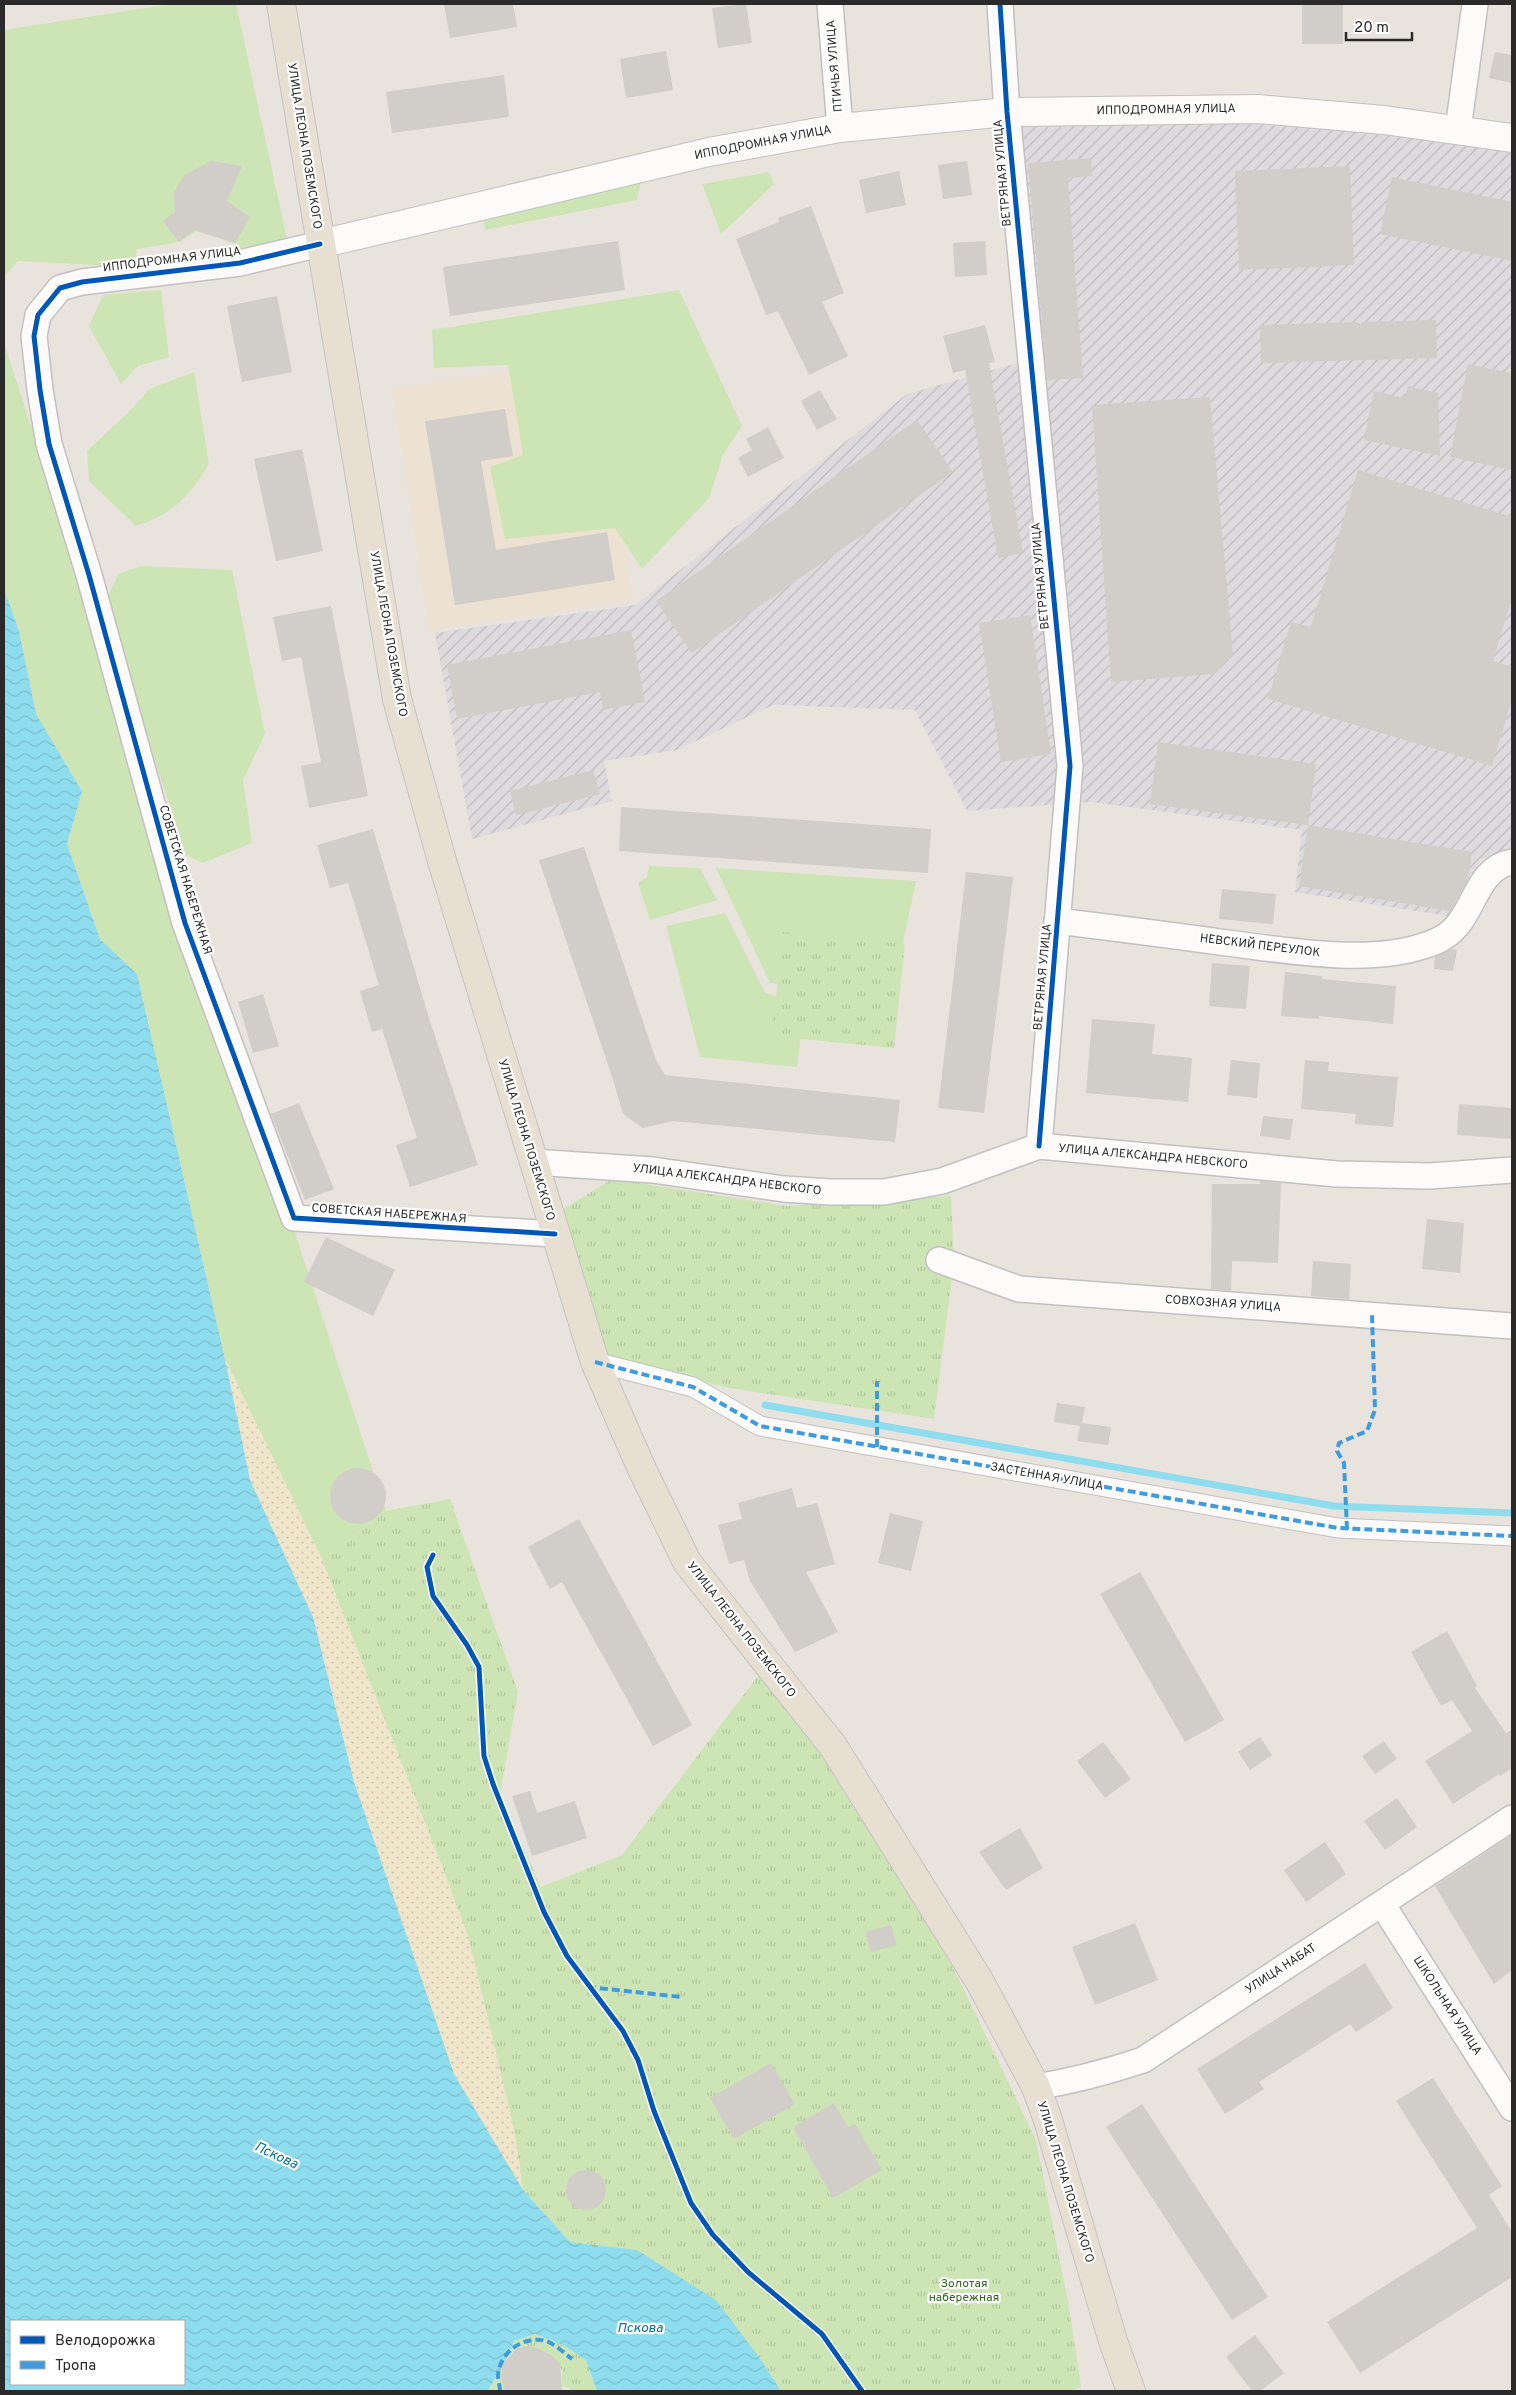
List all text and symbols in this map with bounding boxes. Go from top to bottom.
scale bar [1346,10,1412,42]
street label: ПТИЧЬЯ УЛИЦА [823,19,847,113]
text: 20 m [1354,19,1389,38]
street label: УЛИЦА ЛЕОНА ПОЗЕМСКОГО [283,62,325,230]
street label: ИППОДРОМНАЯ УЛИЦА [1096,101,1236,119]
street label: ВЕТРЯНАЯ УЛИЦА [990,119,1016,227]
street label: ИППОДРОМНАЯ УЛИЦА [693,122,833,164]
street label: ИППОДРОМНАЯ УЛИЦА [102,244,242,276]
street label: ВЕТРЯНАЯ УЛИЦА [1028,522,1054,630]
street label: УЛИЦА ЛЕОНА ПОЗЕМСКОГО [366,550,410,718]
street label: СОВЕТСКАЯ НАБЕРЕЖНАЯ [155,803,215,957]
street label: ВЕТРЯНАЯ УЛИЦА [1030,923,1056,1031]
street label: НЕВСКИЙ ПЕРЕУЛОК [1199,931,1321,961]
street label: УЛИЦА ЛЕОНА ПОЗЕМСКОГО [494,1057,558,1223]
street label: УЛИЦА АЛЕКСАНДРА НЕВСКОГО [1058,1141,1248,1173]
street label: УЛИЦА АЛЕКСАНДРА НЕВСКОГО [632,1160,822,1200]
street label: СОВЕТСКАЯ НАБЕРЕЖНАЯ [311,1201,467,1227]
street label: СОВХОЗНАЯ УЛИЦА [1164,1292,1282,1316]
street label: ЗАСТЕННАЯ УЛИЦА [989,1459,1105,1495]
street label: УЛИЦА ЛЕОНА ПОЗЕМСКОГО [683,1559,799,1701]
street label: УЛИЦА НАБАТ [1243,1940,1319,1998]
street label: ШКОЛЬНАЯ УЛИЦА [1409,1953,1485,2059]
street label: УЛИЦА ЛЕОНА ПОЗЕМСКОГО [1033,2099,1097,2265]
water label: Пскова [252,2139,301,2174]
park label: Золотая набережная [929,2276,999,2306]
legend [10,2320,185,2385]
water label: Пскова [617,2320,664,2337]
text: Велодорожка [55,2332,155,2351]
text: Тропа [55,2357,96,2376]

